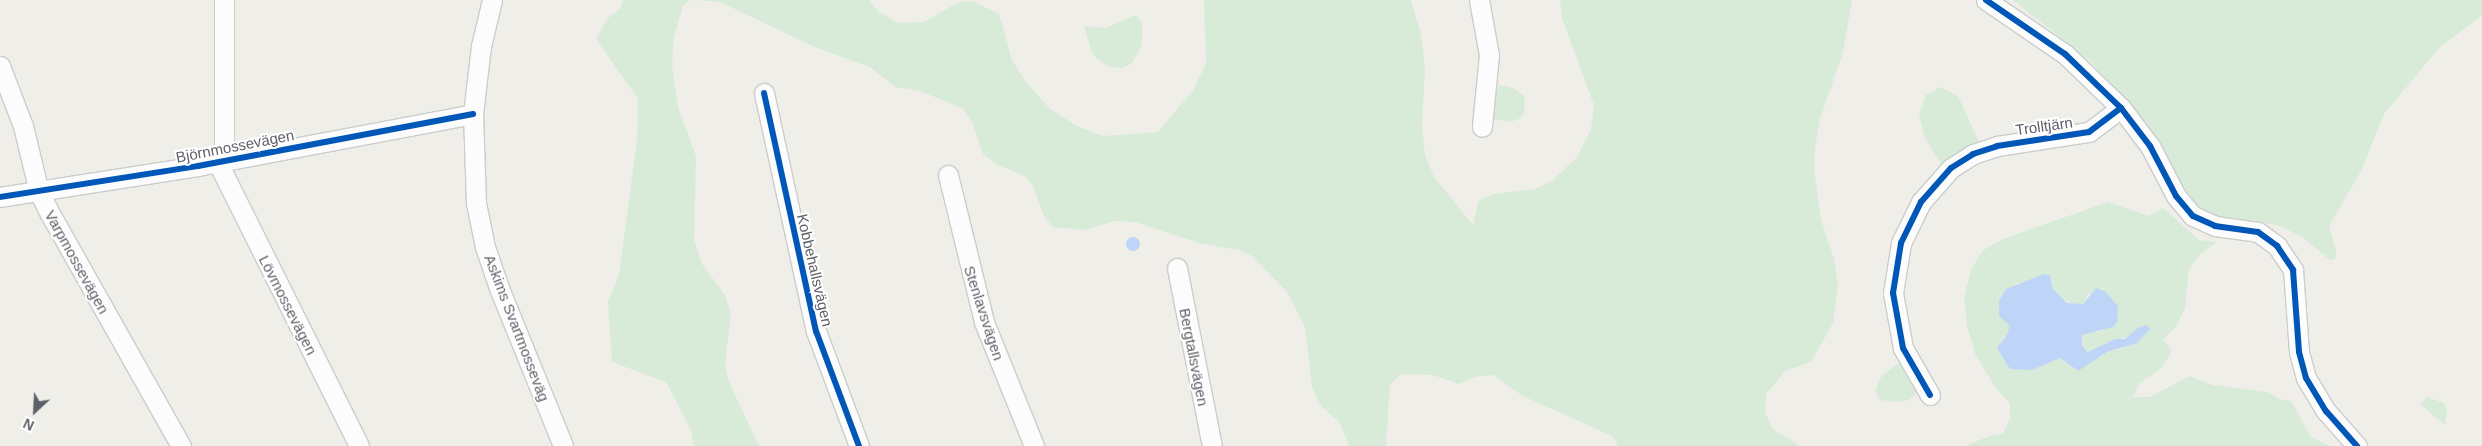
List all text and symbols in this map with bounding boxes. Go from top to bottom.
street label: Trolltjärn [2014,113,2074,139]
street label: Björnmossevägen [174,126,296,166]
street label: Varpmossevägen [41,207,113,317]
street label: Kobbehallsvägen [793,212,837,328]
street label: Lövmossevägen [255,252,321,358]
street label: Askims Svartmosseväg [481,252,553,404]
street label: Stenlavsvägen [960,263,1008,363]
street label: Bergtallsvägen [1176,307,1212,407]
north arrow [10,386,60,436]
text: N [21,415,37,434]

